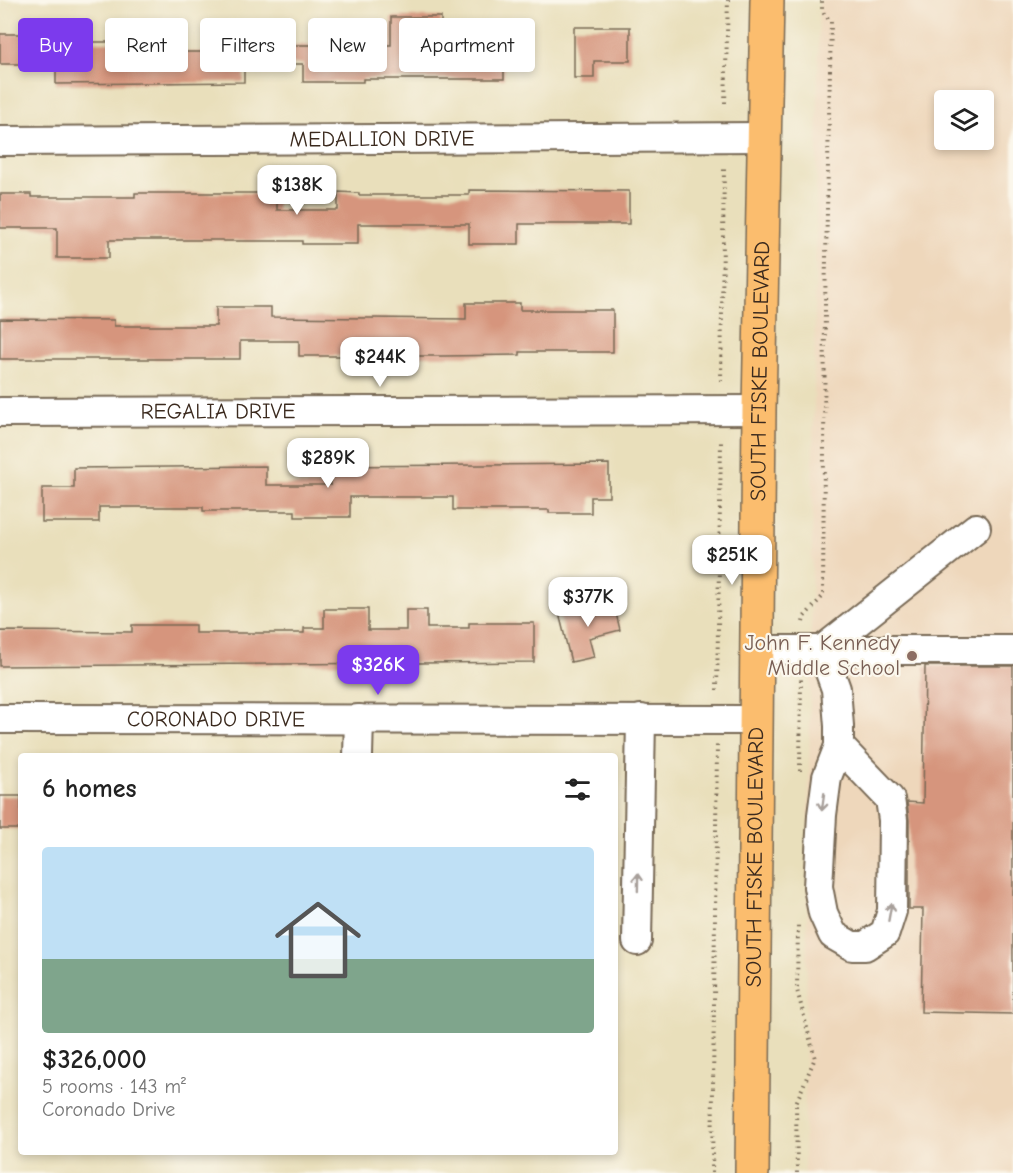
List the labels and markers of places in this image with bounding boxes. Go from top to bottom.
pin: $138K [255,165,339,216]
pin: $244K [338,337,422,388]
pin: $289K [286,438,370,489]
pin: $251K [690,535,774,586]
pin: $377K [546,577,630,628]
place label: John F. Kennedy Middle School [744,630,900,681]
pin: $326K [336,645,420,696]
marker: John F. Kennedy Middle School [905,649,919,663]

